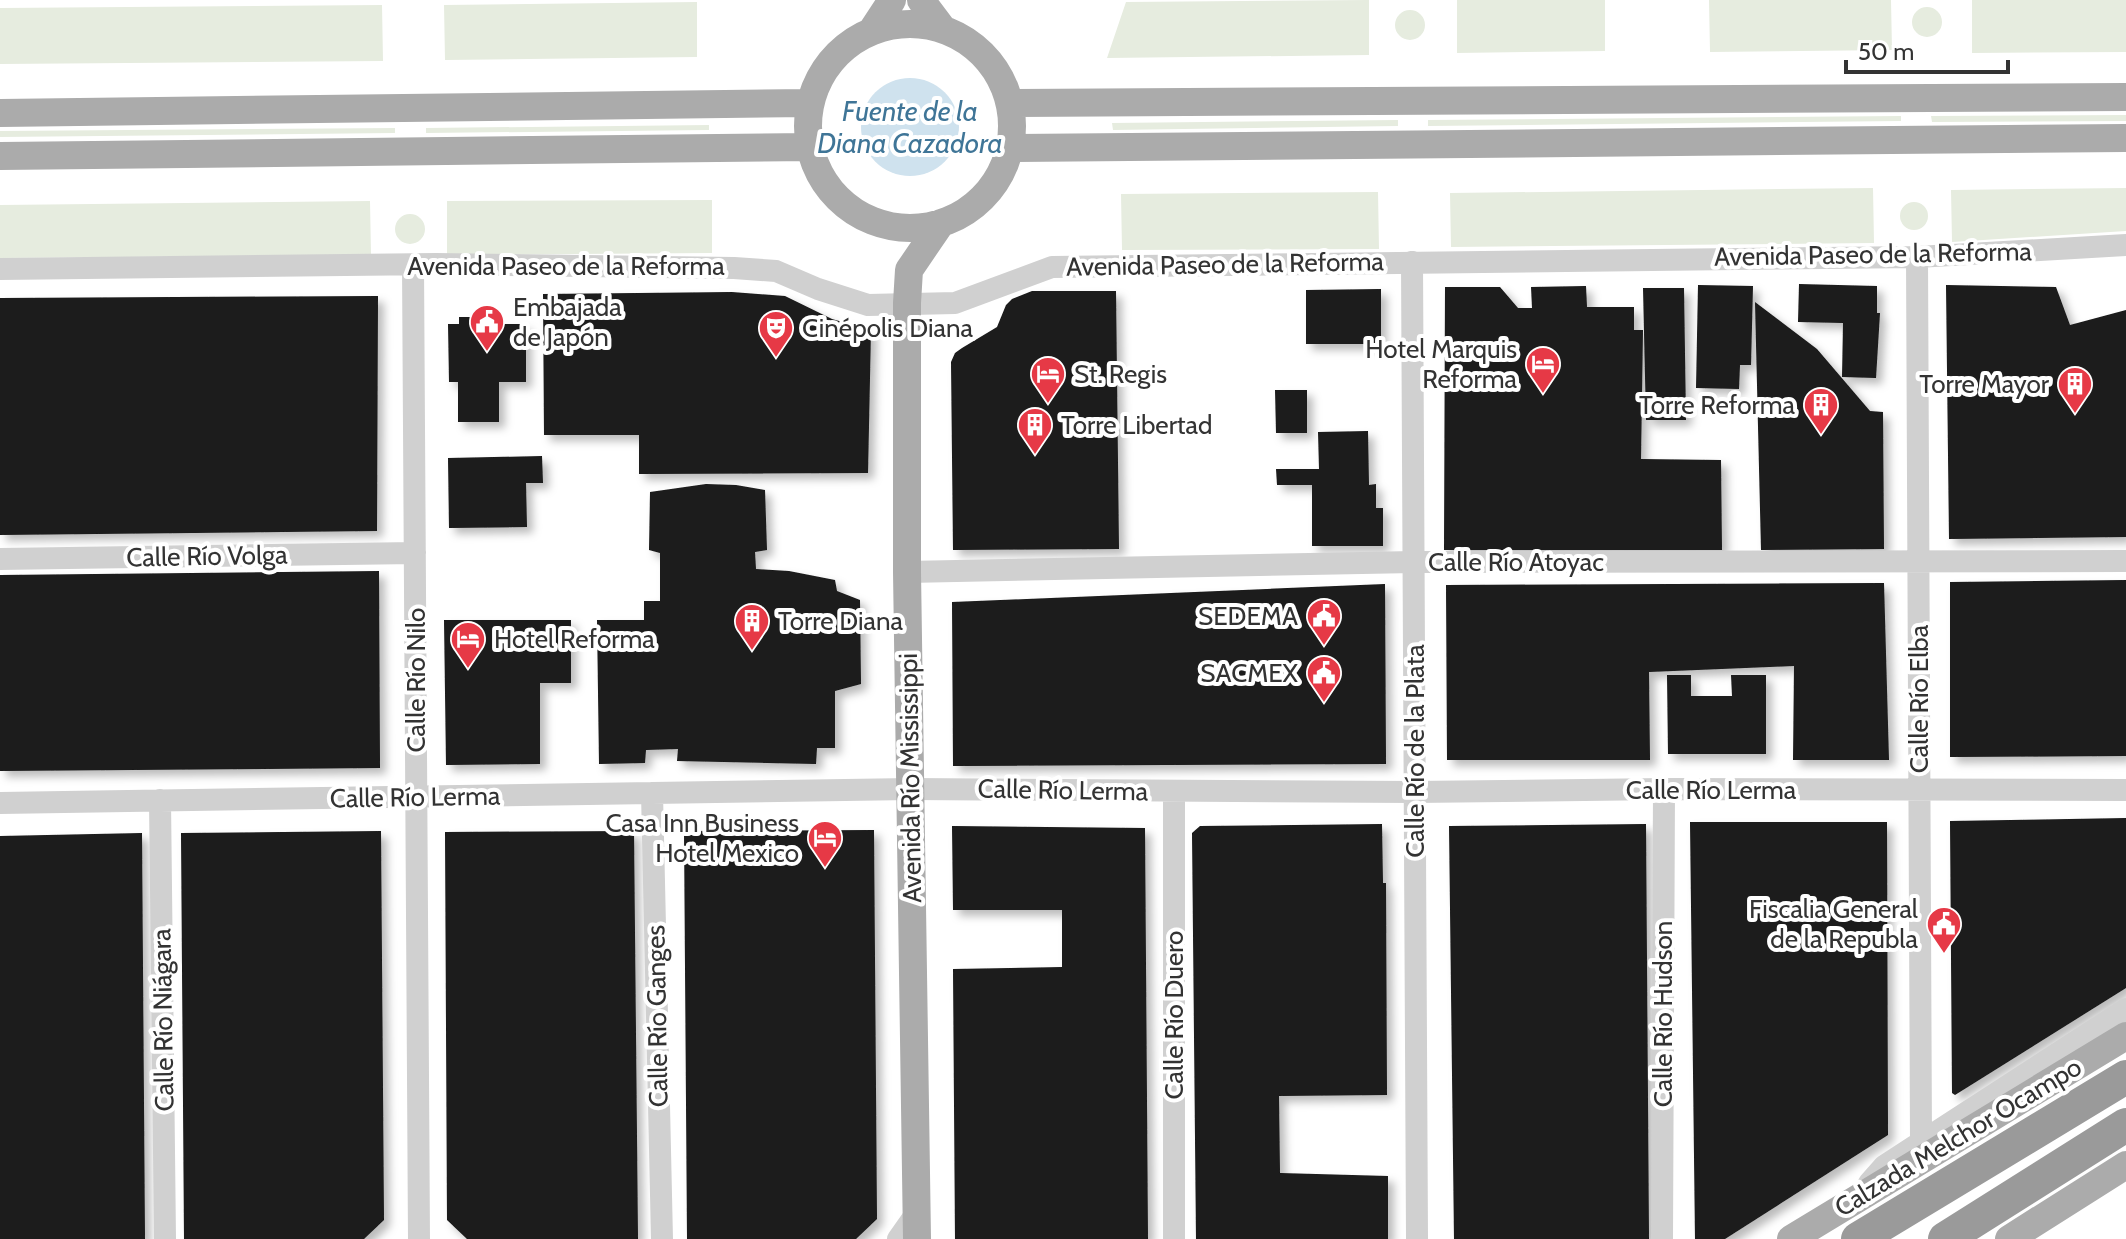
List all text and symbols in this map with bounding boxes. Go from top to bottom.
scale bar [1846,24,2008,74]
text: 50 m [1858,37,1914,66]
water label: Fuente de la Diana Cazadora [817,94,1003,160]
street label: Avenida Paseo de la Reforma [1714,235,2033,273]
street label: Avenida Paseo de la Reforma [1066,245,1385,283]
street label: Avenida Paseo de la Reforma [407,250,725,282]
place label: Embajada de Japón [513,291,622,353]
public building icon: Embajada de Japón [468,303,506,353]
theatre icon: Cinépolis Diana [757,309,795,359]
place label: Cinépolis Diana [802,312,973,344]
place label: Hotel Marquis Reforma [1365,333,1518,395]
hotel icon: Hotel Marquis Reforma [1524,345,1562,395]
hotel icon: St. Regis [1029,355,1067,405]
place label: St. Regis [1074,358,1167,390]
building icon: Torre Mayor [2056,365,2094,415]
place label: Torre Mayor [1919,368,2050,400]
building icon: Torre Reforma [1802,386,1840,436]
place label: Torre Reforma [1639,389,1796,421]
building icon: Torre Libertad [1016,406,1054,456]
place label: Torre Libertad [1061,409,1213,441]
street label: Calle Río Volga [126,539,288,573]
street label: Calle Río Atoyac [1428,546,1604,578]
public building icon: SEDEMA [1305,597,1343,647]
place label: SEDEMA [1198,600,1298,632]
building icon: Torre Diana [733,602,771,652]
place label: Torre Diana [778,605,904,637]
street label: Calle Río Nilo [400,608,432,752]
hotel icon: Hotel Reforma [449,620,487,670]
place label: Hotel Reforma [494,623,655,655]
street label: Calle Río Elba [1903,624,1935,773]
street label: Calle Río de la Plata [1399,644,1431,858]
street label: Avenida Río Mississippi [892,653,928,903]
public building icon: SACMEX [1305,654,1343,704]
place label: SACMEX [1200,657,1299,689]
street label: Calle Río Lerma [977,773,1149,807]
street label: Calle Río Lerma [1626,774,1797,806]
street label: Calle Río Lerma [329,780,501,814]
place label: Casa Inn Business Hotel Mexico [605,807,799,869]
hotel icon: Casa Inn Business Hotel Mexico [806,819,844,869]
place label: Fiscalia General de la Republa [1749,893,1919,955]
public building icon: Fiscalia General de la Republa [1925,905,1963,955]
street label: Calle Río Hudson [1647,921,1679,1107]
street label: Calle Río Ganges [639,924,675,1107]
street label: Calle Río Niágara [145,928,181,1112]
street label: Calle Río Duero [1158,931,1190,1099]
street label: Calzada Melchor Ocampo [1829,1051,2087,1223]

